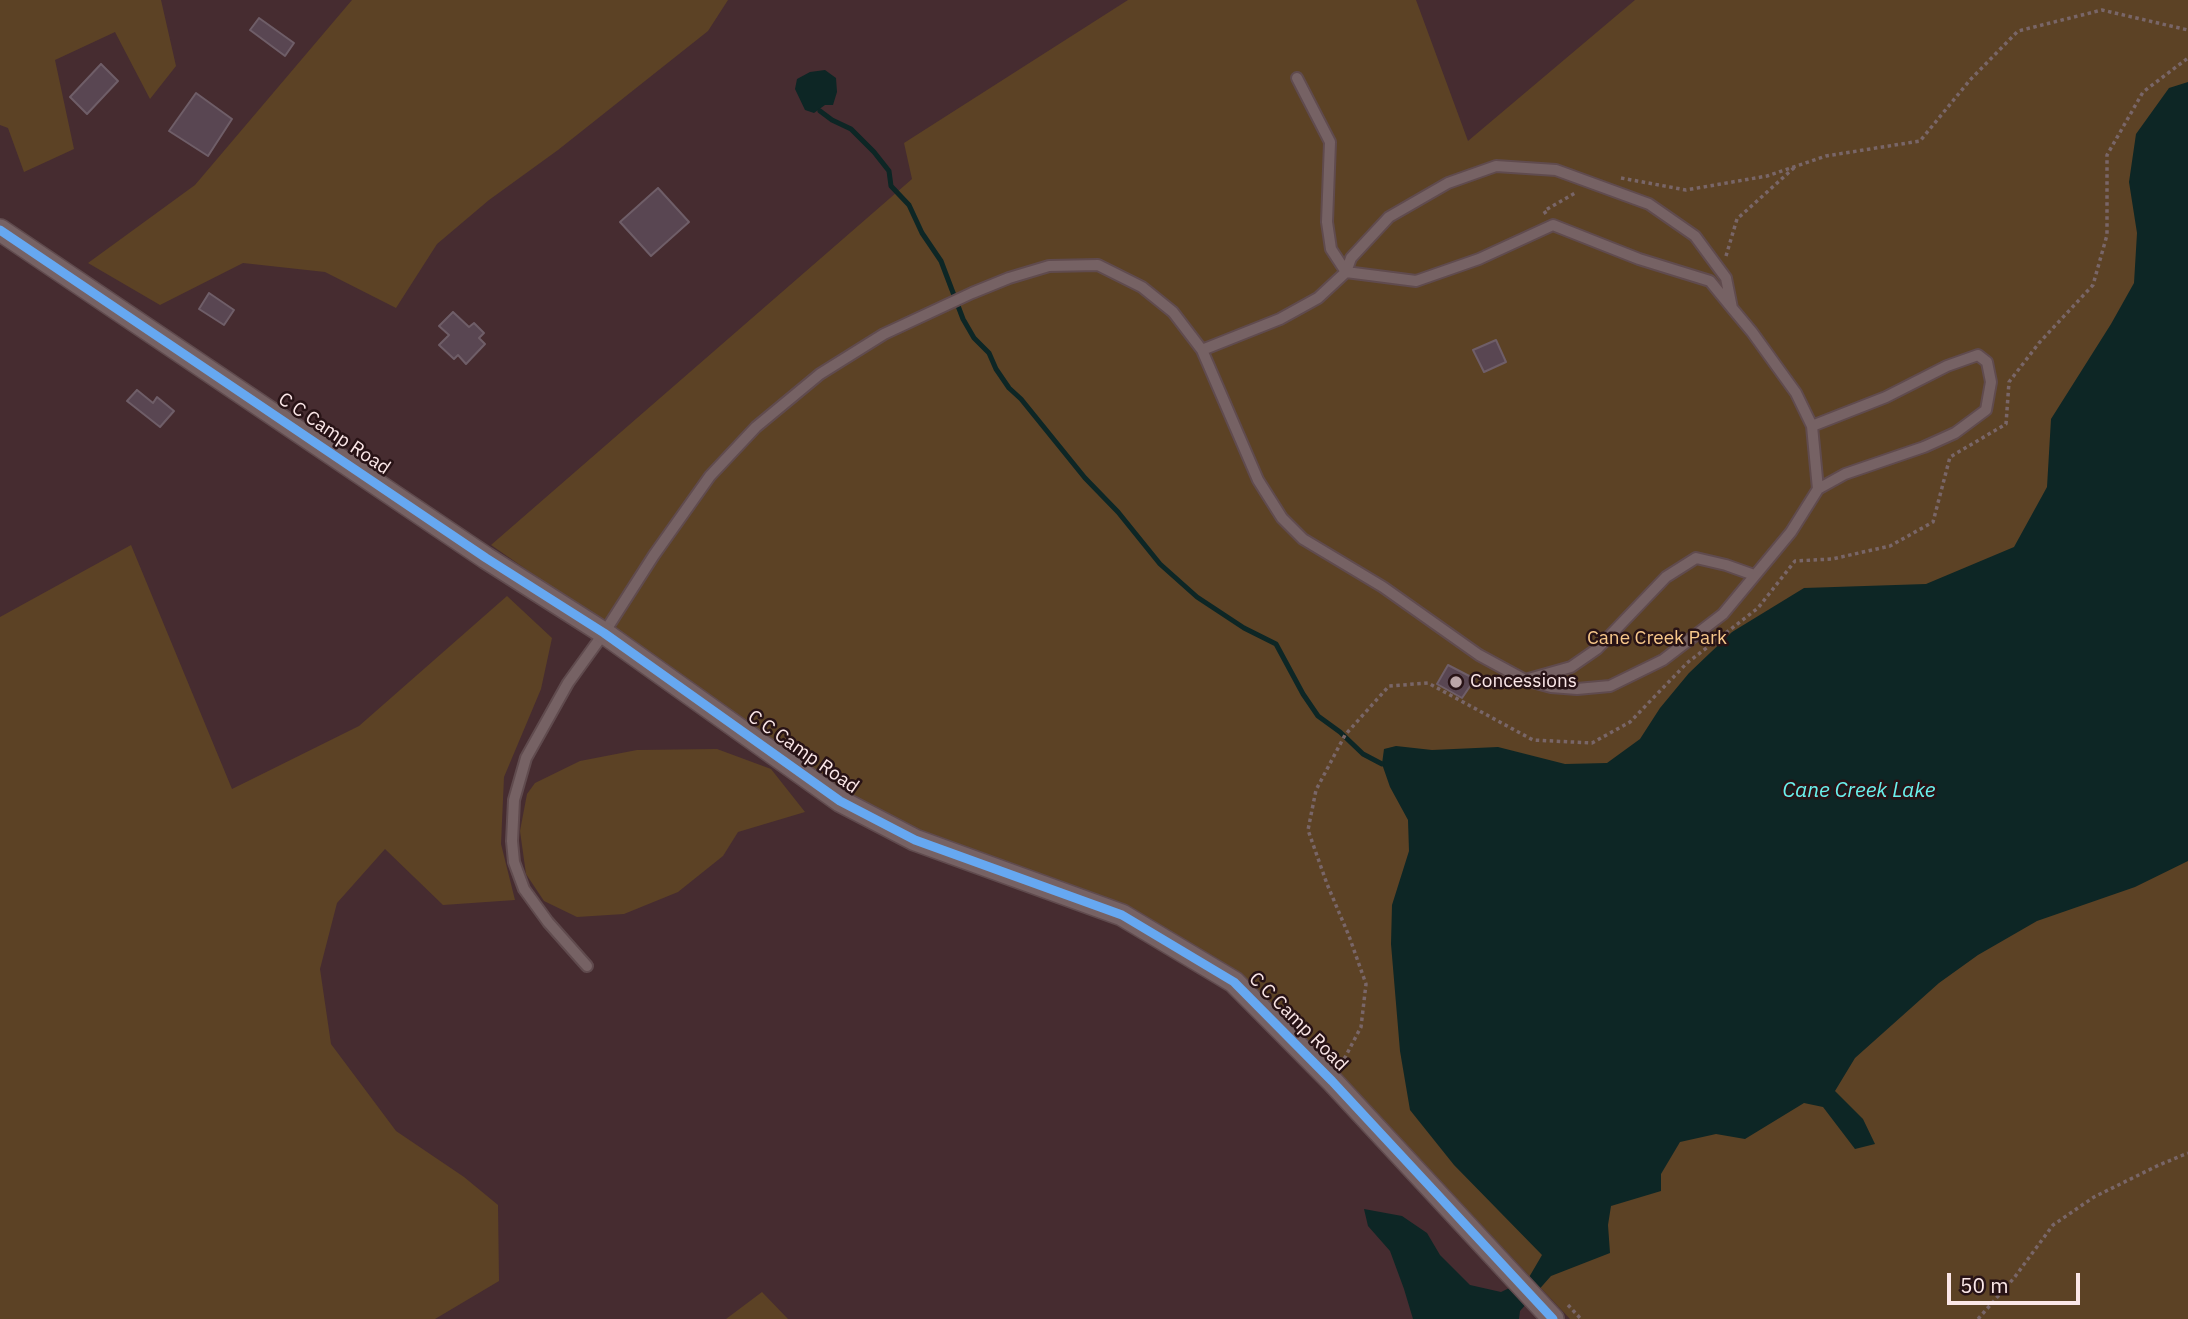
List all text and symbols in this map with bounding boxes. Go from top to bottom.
street label: C C Camp Road [274,388,394,480]
park label: Cane Creek Park [1587,628,1727,650]
place label: Concessions [1470,671,1577,693]
marker: Concessions [1448,674,1464,690]
street label: C C Camp Road [743,705,863,799]
water label: Cane Creek Lake [1782,778,1936,804]
street label: C C Camp Road [1244,968,1352,1076]
scale bar [1950,1260,2083,1304]
text: 50 m [1960,1271,2009,1299]

